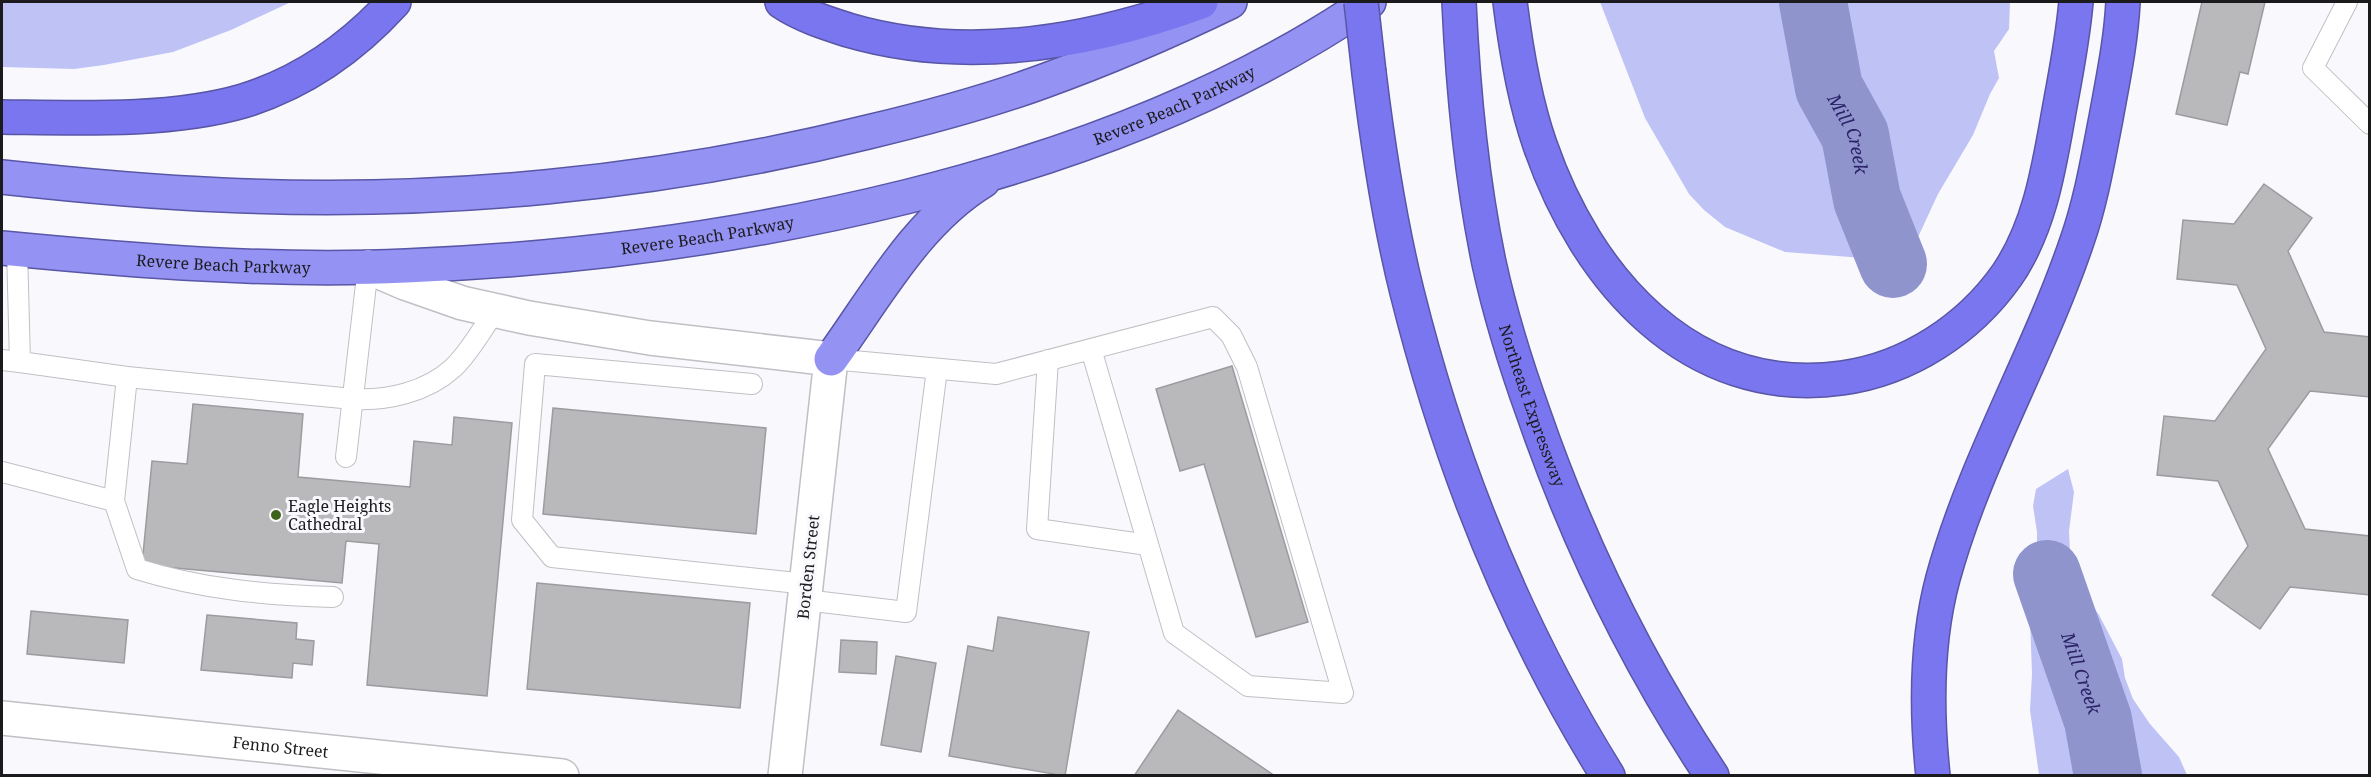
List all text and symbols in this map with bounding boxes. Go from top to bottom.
street label: Revere Beach Parkway [1090,60,1260,150]
water label: Mill Creek [1822,88,1874,177]
street label: Revere Beach Parkway [620,211,797,260]
street label: Revere Beach Parkway [135,249,312,279]
street label: Northeast Expressway [1494,322,1571,491]
place label: Eagle Heights Cathedral [288,495,391,535]
marker: Eagle Heights Cathedral [269,508,283,522]
street label: Borden Street [792,513,824,620]
water label: Mill Creek [2056,628,2107,718]
street label: Fenno Street [232,731,330,763]

